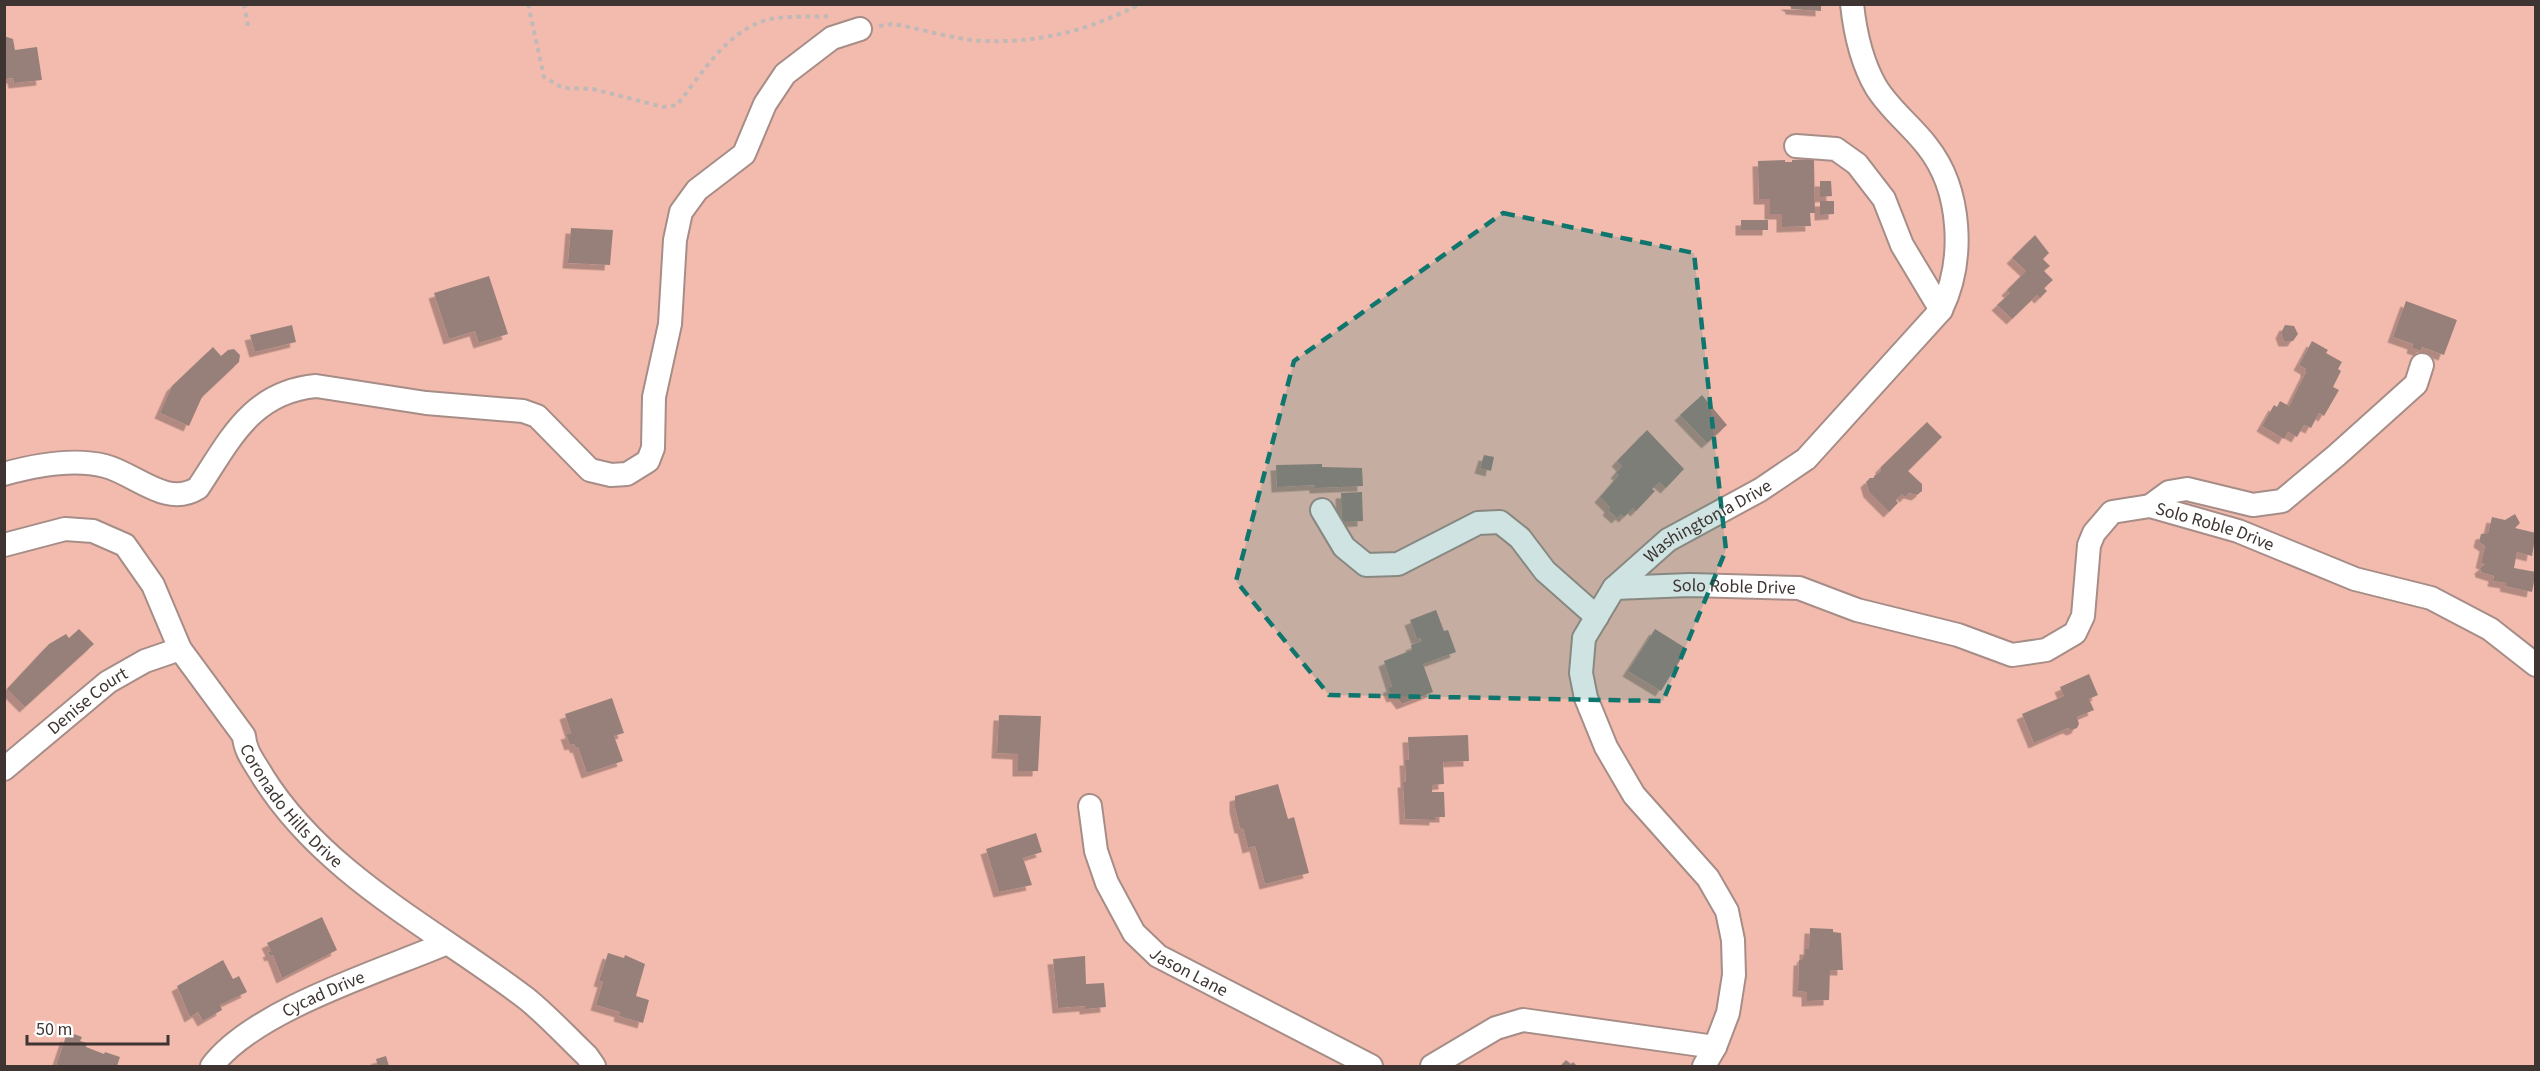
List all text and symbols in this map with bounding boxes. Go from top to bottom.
street label: Washingtonia Drive [1638,474,1777,569]
street label: Solo Roble Drive [2153,496,2278,558]
street label: Solo Roble Drive [1672,573,1796,601]
street label: Denise Court [42,661,132,741]
street label: Coronado Hills Drive [233,740,348,874]
street label: Jason Lane [1143,942,1232,1003]
street label: Cycad Drive [278,965,369,1024]
scale bar [27,1008,168,1046]
text: 50 m [36,1017,72,1042]

